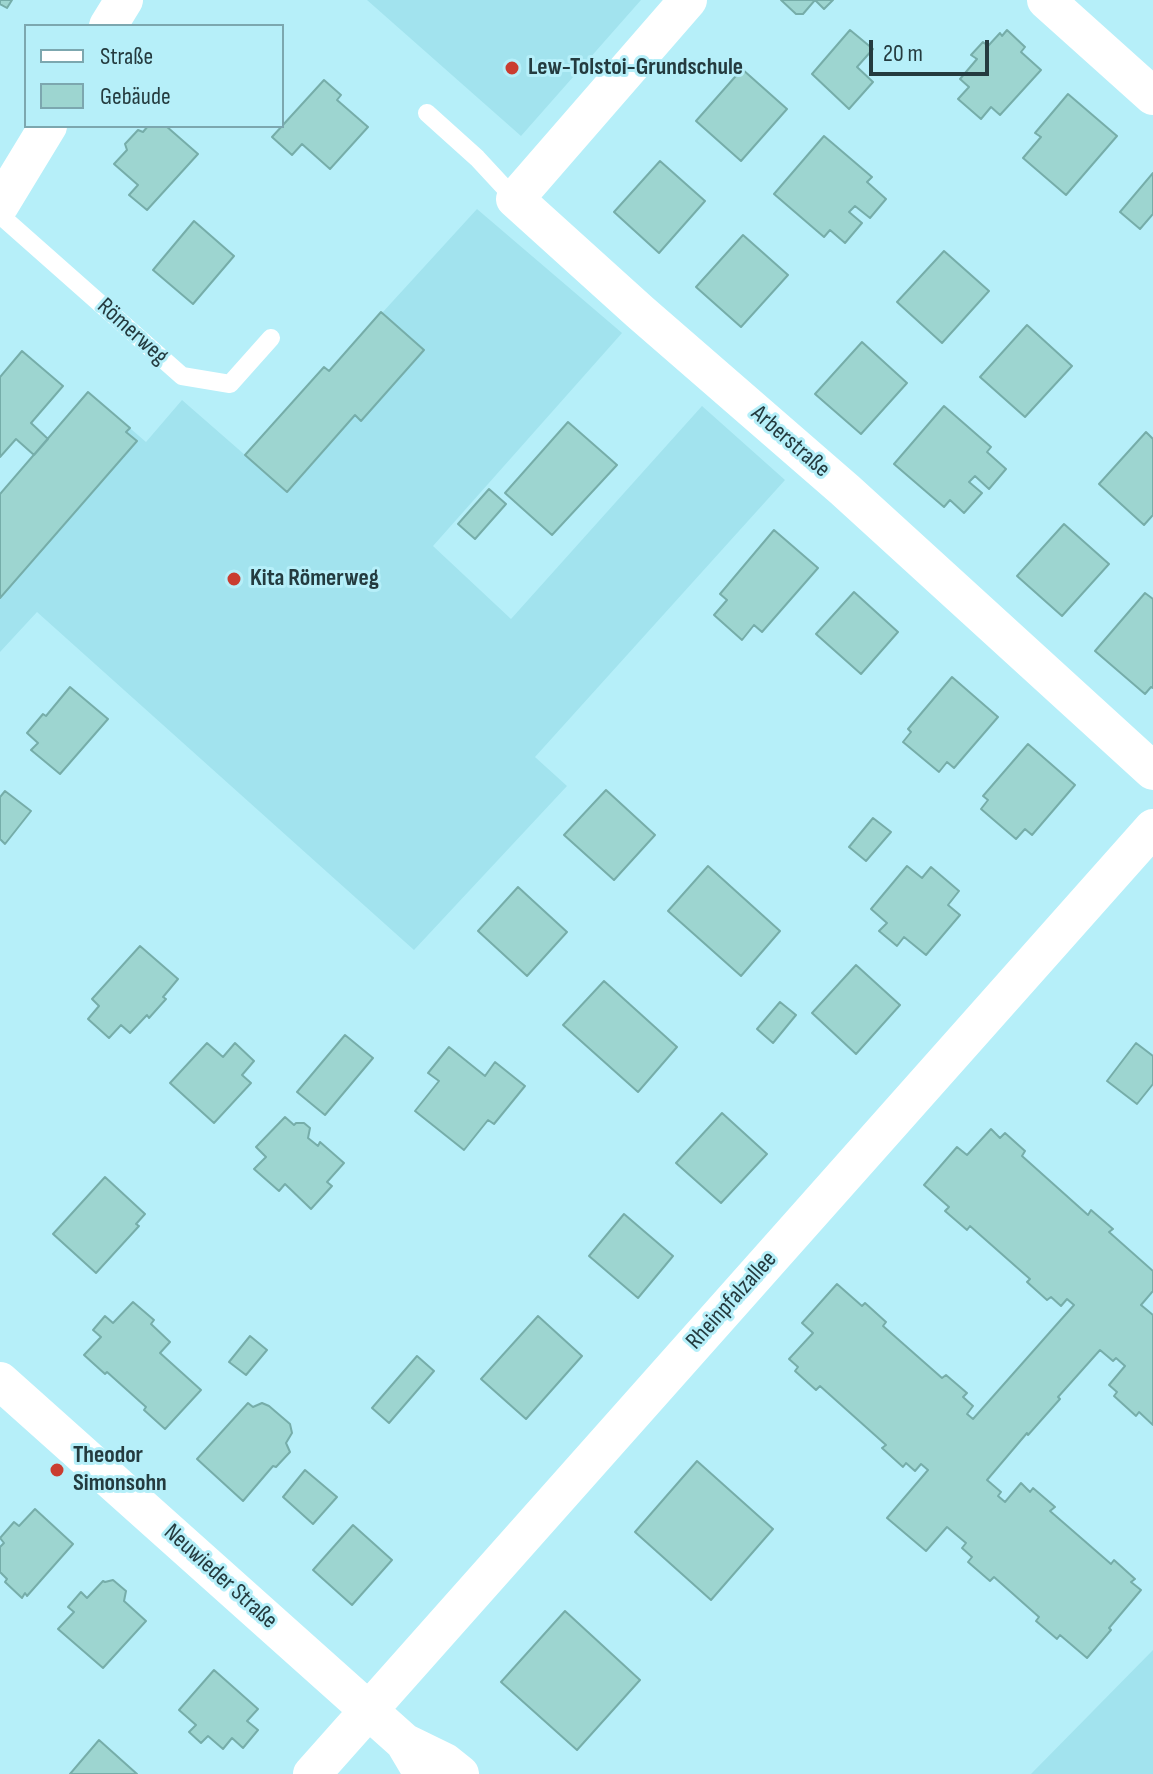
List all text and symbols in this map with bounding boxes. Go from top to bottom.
legend [24,24,284,128]
scale bar [873,24,993,74]
text: 20 m [883,39,923,68]
text: Straße [100,42,153,71]
place label: Lew-Tolstoi-Grundschule [528,54,743,82]
marker: Lew-Tolstoi-Grundschule [503,59,521,77]
text: Gebäude [100,82,171,111]
street label: Römerweg [91,293,173,371]
street label: Arberstraße [745,400,835,484]
place label: Kita Römerweg [250,565,379,593]
marker: Kita Römerweg [225,570,243,588]
street label: Rheinpfalzallee [680,1246,784,1356]
place label: Theodor Simonsohn [73,1442,167,1498]
marker: Theodor Simonsohn [48,1461,66,1479]
street label: Neuwieder Straße [157,1518,283,1636]

